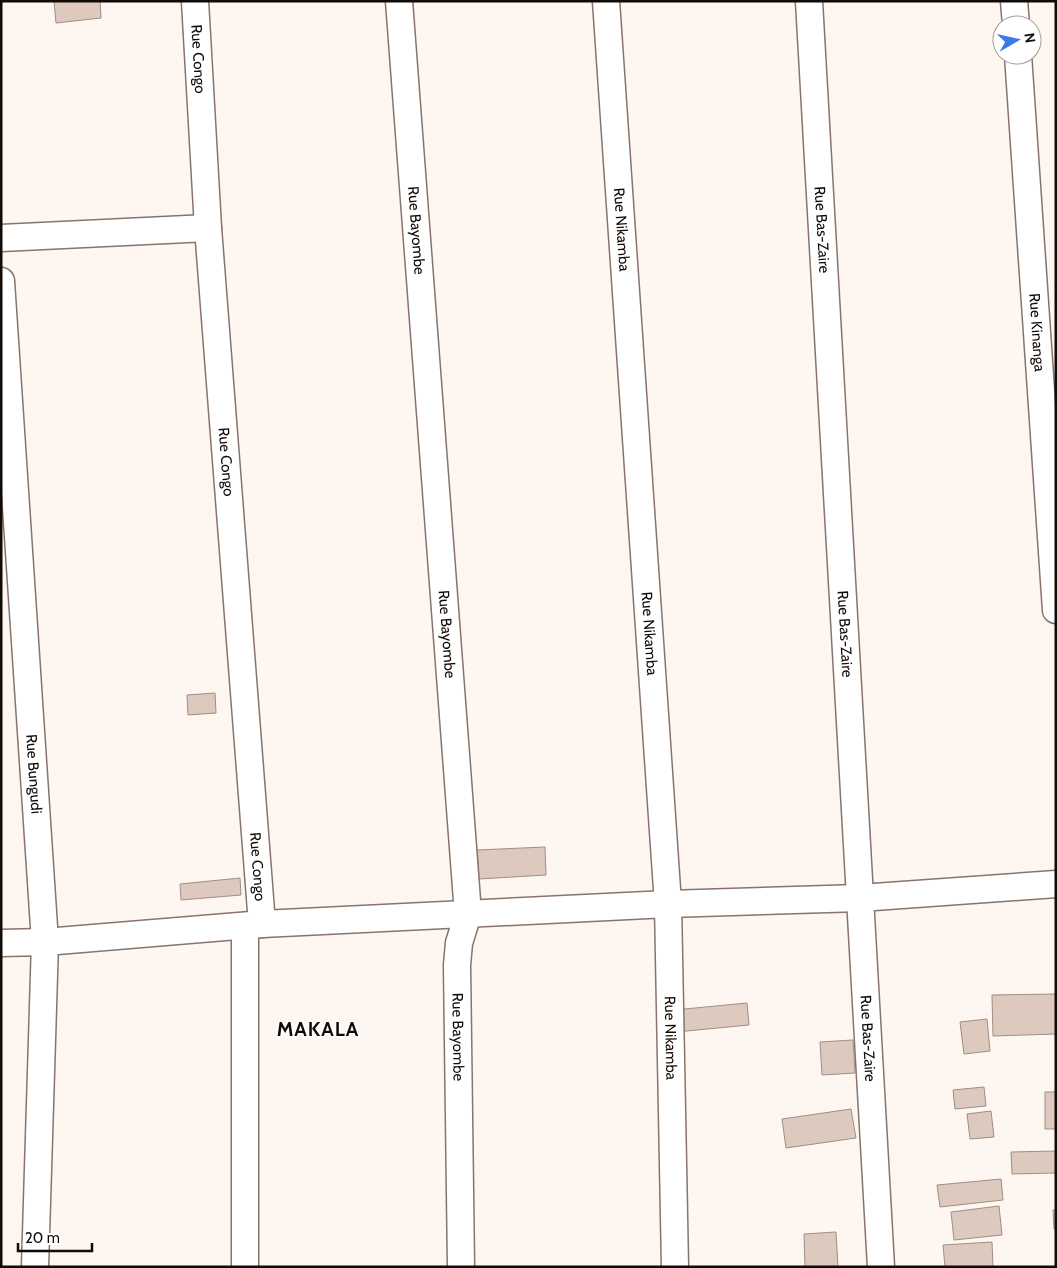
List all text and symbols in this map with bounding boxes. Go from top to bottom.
north arrow [992,15,1042,65]
street label: Rue Congo [187,24,209,94]
text: N [1020,32,1040,44]
street label: Rue Bayombe [404,186,429,275]
street label: Rue Bas-Zaire [811,186,833,274]
street label: Rue Nikamba [610,187,634,273]
street label: Rue Kinanga [1025,293,1049,373]
street label: Rue Congo [214,427,238,497]
street label: Rue Bayombe [435,589,459,679]
street label: Rue Bas-Zaire [834,590,856,678]
street label: Rue Nikamba [638,591,661,677]
street label: Rue Bungudi [22,733,45,814]
street label: Rue Congo [246,832,269,902]
street label: Rue Bayombe [448,993,468,1082]
street label: Rue Bas-Zaire [857,994,879,1083]
street label: Rue Nikamba [661,996,680,1081]
district label: MAKALA [277,1017,359,1041]
scale bar [18,1220,91,1252]
text: 20 m [25,1229,60,1247]

